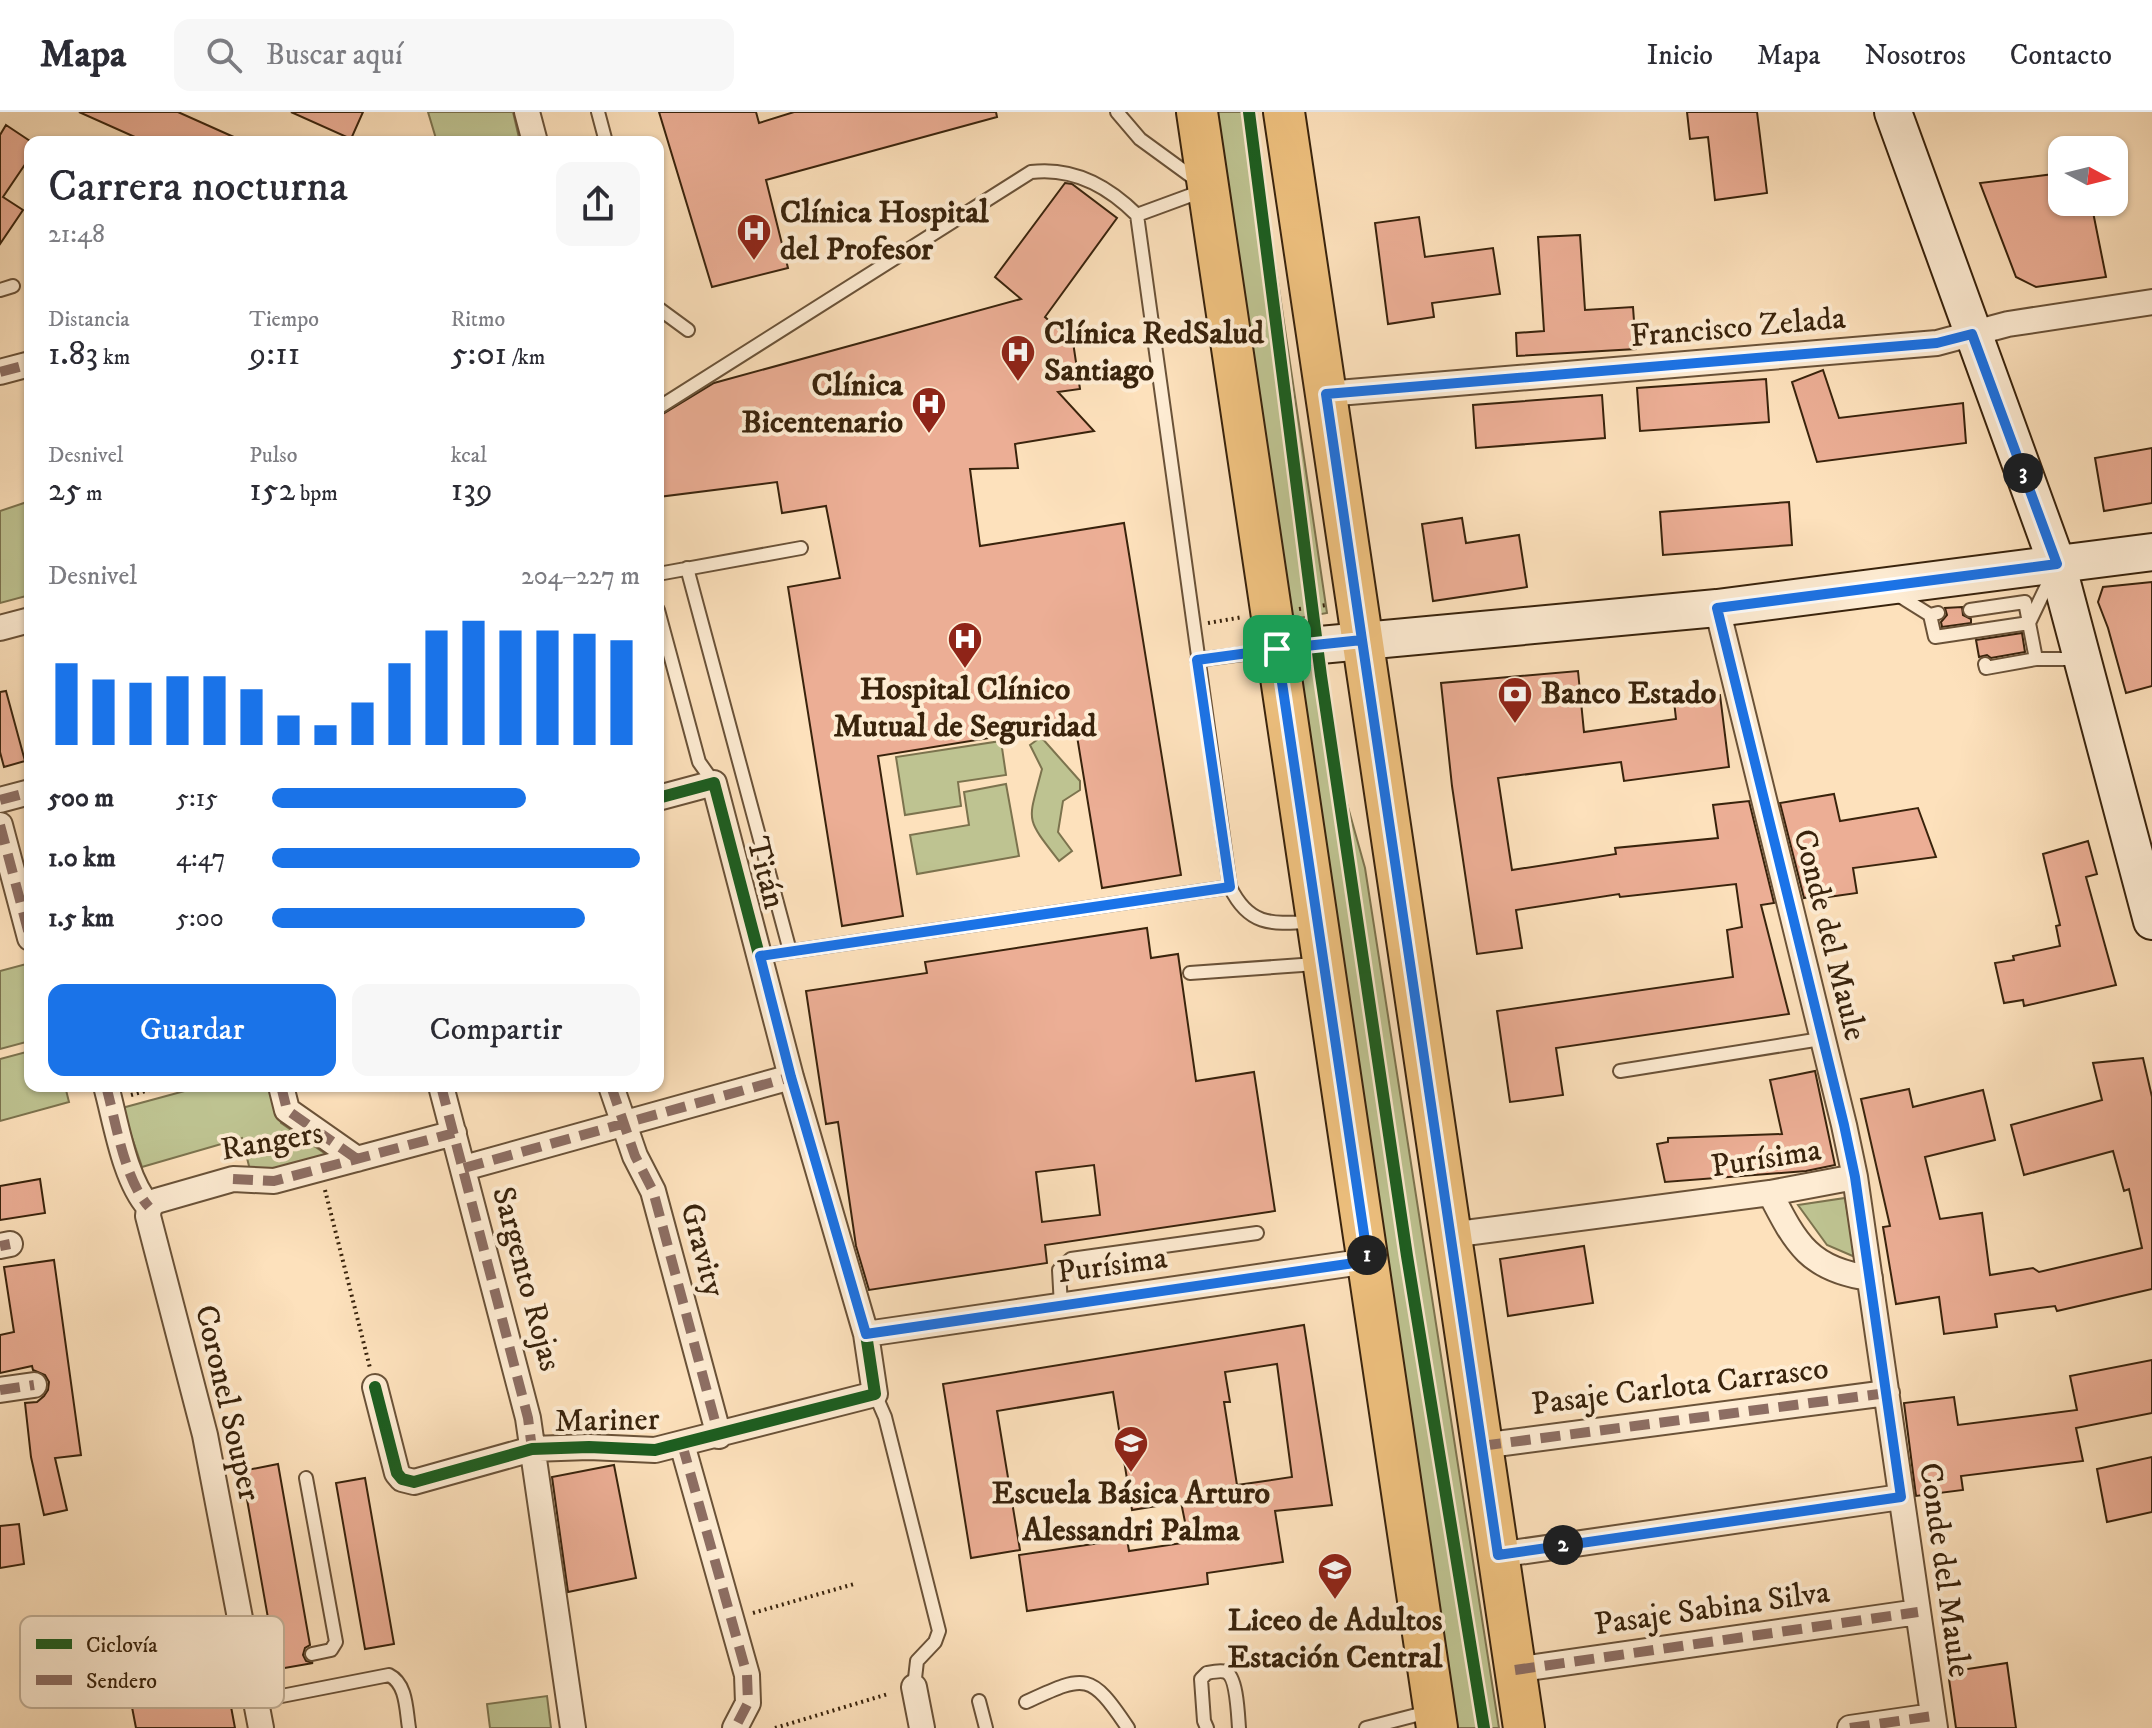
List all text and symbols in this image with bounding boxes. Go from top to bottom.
search box [174,19,734,91]
text: Mapa [40,31,126,79]
icon: search [202,33,246,77]
text: Buscar aquí [266,37,403,74]
text: Inicio [1647,38,1713,73]
text: Mapa [1757,38,1820,73]
text: Nosotros [1864,38,1966,73]
text: Contacto [2010,38,2112,73]
north arrow [2048,136,2128,216]
map controls [2048,136,2128,216]
text: Carrera nocturna [48,160,348,215]
button: share [556,162,640,246]
place label: Clínica Hospital del Profesor [780,193,989,270]
hospital icon: Clínica Hospital del Profesor [735,212,773,262]
text: 21:48 [48,218,105,251]
street label: Francisco Zelada [1629,299,1848,357]
text: Distancia [48,306,130,333]
text: Tiempo [249,306,319,333]
text: Ritmo [451,306,505,333]
place label: Clínica RedSalud Santiago [1044,314,1265,391]
text: 1.83 [48,333,98,375]
text: 9:11 [249,333,300,375]
text: 5:01 [451,333,507,375]
hospital icon: Clínica RedSalud Santiago [999,333,1037,383]
text: km [98,344,130,371]
text: /km [507,344,545,371]
place label: Clínica Bicentenario [742,366,903,443]
hospital icon: Clínica Bicentenario [910,385,948,435]
text: Desnivel [48,442,123,469]
text: Pulso [249,442,297,469]
text: kcal [451,442,487,469]
pin: 3 [2003,453,2043,493]
text: 3 [2019,459,2027,486]
text: 25 [48,469,81,511]
text: 152 [249,469,295,511]
text: 139 [451,469,493,511]
text: m [81,480,103,507]
text: bpm [295,480,338,507]
text: Desnivel [48,560,137,593]
text: 204–227 m [521,560,640,593]
pin [1243,615,1311,683]
hospital icon: Hospital Clínico Mutual de Seguridad [946,620,984,670]
icon: arrive [1255,627,1299,671]
place label: Hospital Clínico Mutual de Seguridad [834,670,1097,747]
place label: Banco Estado [1541,674,1716,714]
bank icon: Banco Estado [1496,675,1534,725]
text: 500 m [48,782,114,815]
text: 5:15 [176,782,218,815]
street label: Conde del Maule [1783,825,1875,1045]
street label: Titán [736,833,794,914]
text: 1.0 km [48,842,116,875]
text: 4:47 [176,842,226,875]
text: 1.5 km [48,902,114,935]
text: 5:00 [176,902,224,935]
button: Guardar [48,984,336,1076]
button: Compartir [352,984,640,1076]
street label: Rangers [218,1113,326,1171]
street label: Purísima [1708,1131,1824,1187]
street label: Sargento Rojas [482,1183,570,1375]
street label: Gravity [670,1199,734,1302]
pin: 1 [1347,1235,1387,1275]
street label: Purísima [1054,1238,1170,1294]
text: 1 [1363,1241,1371,1268]
street label: Coronel Souper [185,1301,269,1505]
street label: Pasaje Carlota Carrasco [1529,1349,1831,1425]
street label: Mariner [554,1400,660,1442]
school or university icon: Escuela Básica Arturo Alessandri Palma [1112,1424,1150,1474]
street label: Conde del Maule [1909,1460,1979,1680]
place label: Escuela Básica Arturo Alessandri Palma [992,1474,1270,1551]
pin: 2 [1543,1525,1583,1565]
text: 2 [1558,1531,1568,1558]
school or university icon: Liceo de Adultos Estación Central [1316,1551,1354,1601]
street label: Pasaje Sabina Silva [1592,1573,1833,1645]
place label: Liceo de Adultos Estación Central [1228,1601,1443,1678]
legend [20,1616,284,1708]
text: Ciclovía [86,1632,158,1659]
text: Sendero [86,1668,157,1695]

